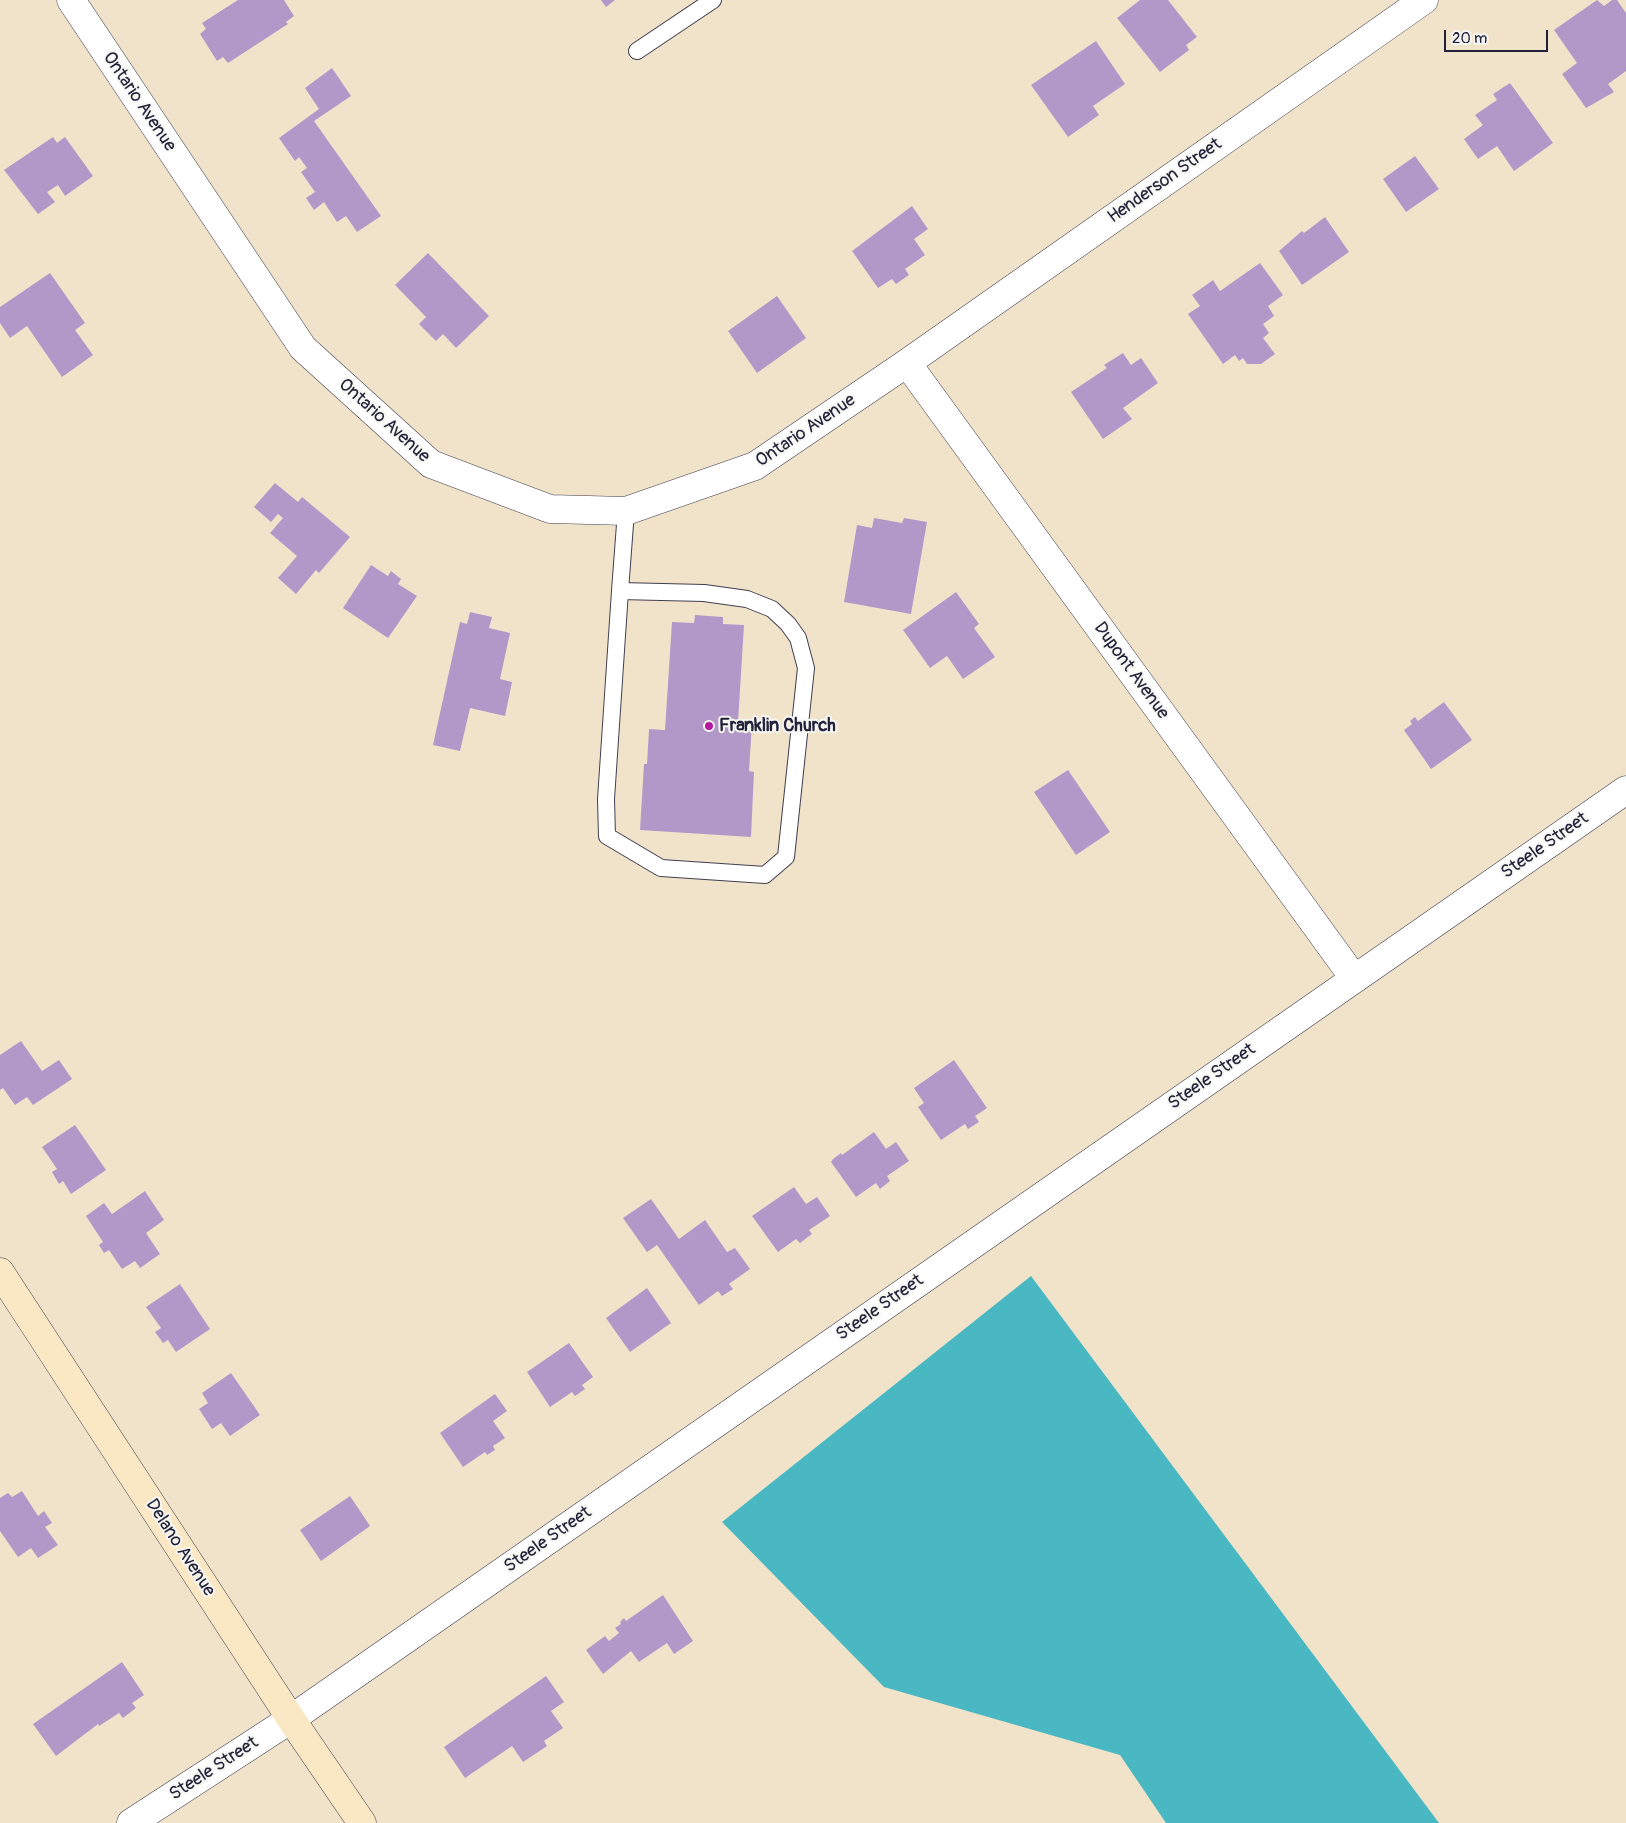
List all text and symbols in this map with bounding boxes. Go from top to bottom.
scale bar [1446,20,1550,52]
text: 20 m [1452,29,1487,48]
street label: Ontario Avenue [98,48,180,156]
street label: Henderson Street [1104,134,1226,228]
street label: Ontario Avenue [334,374,434,468]
street label: Ontario Avenue [752,390,860,472]
street label: Dupont Avenue [1089,618,1173,724]
place label: Franklin Church [719,715,836,737]
marker: Franklin Church [703,720,715,732]
street label: Steele Street [1497,808,1593,884]
street label: Steele Street [1164,1039,1260,1115]
street label: Steele Street [832,1270,928,1346]
street label: Delano Avenue [141,1495,219,1601]
street label: Steele Street [500,1502,596,1578]
street label: Steele Street [166,1732,262,1806]

